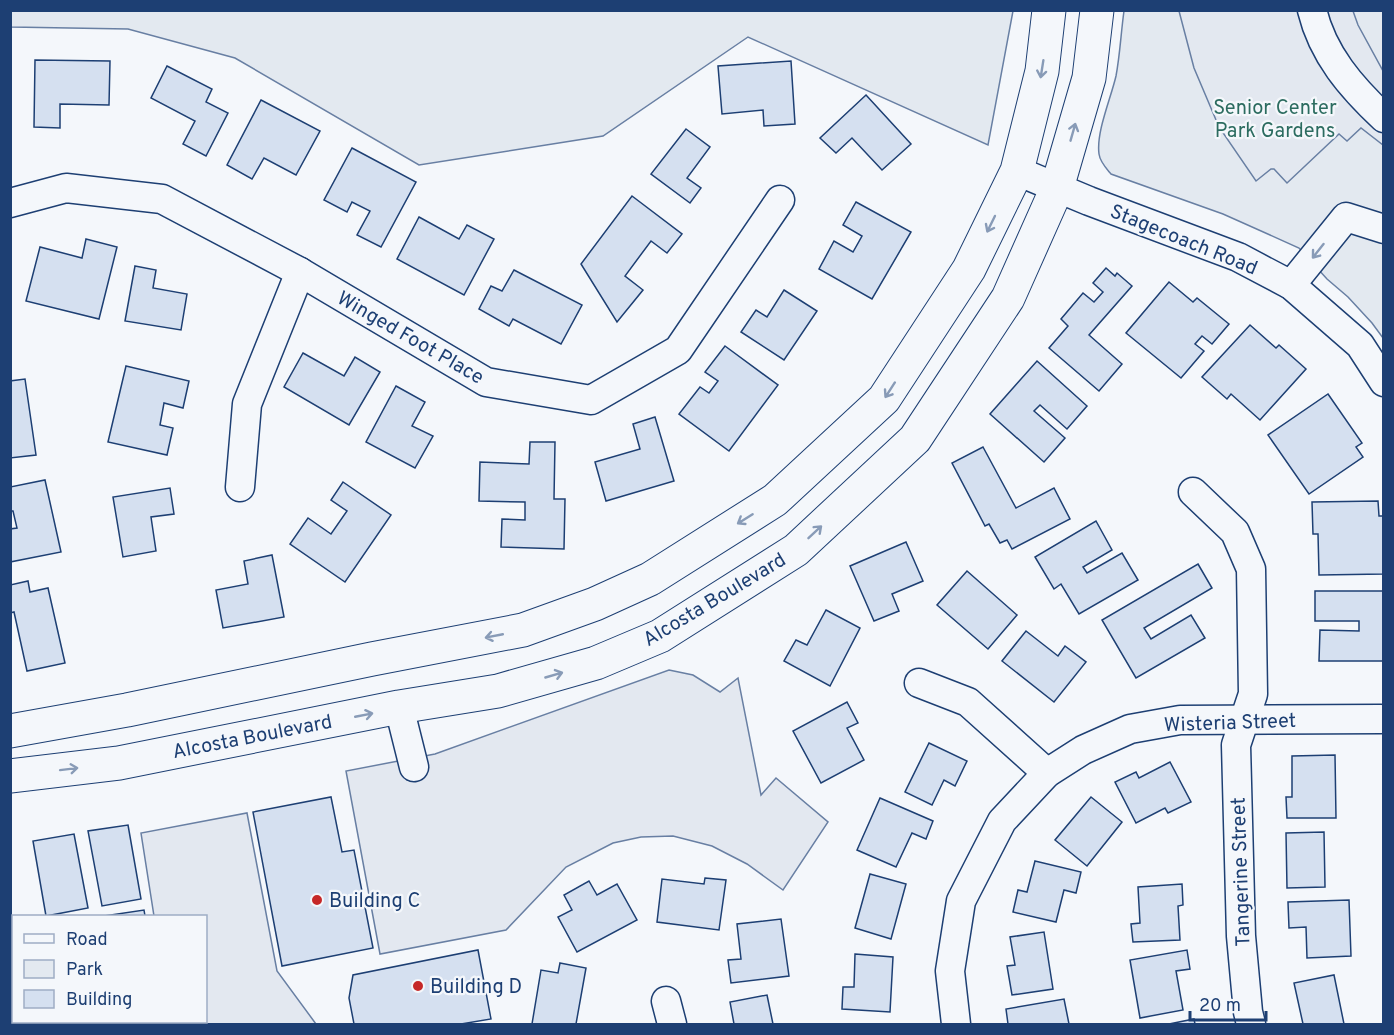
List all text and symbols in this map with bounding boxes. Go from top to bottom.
one-way arrow [1036,58,1047,78]
park label: Senior Center Park Gardens [1213,96,1337,145]
one-way arrow [1068,123,1080,142]
street label: Stagecoach Road [1106,199,1261,282]
one-way arrow [985,214,996,232]
one-way arrow [1312,243,1325,259]
street label: Winged Foot Place [332,286,488,391]
one-way arrow [883,381,895,398]
one-way arrow [737,513,754,525]
one-way arrow [807,525,822,539]
street label: Alcosta Boulevard [639,548,791,654]
one-way arrow [484,631,504,642]
one-way arrow [544,669,563,680]
one-way arrow [353,709,373,720]
street label: Wisteria Street [1163,709,1297,739]
street label: Alcosta Boulevard [170,710,334,766]
one-way arrow [58,763,78,774]
street label: Tangerine Street [1226,797,1258,947]
place label: Building C [329,889,420,915]
marker: Building C [310,893,324,907]
legend [12,915,207,1023]
text: Road [66,929,108,952]
text: Park [66,959,103,982]
place label: Building D [430,975,522,1001]
marker: Building D [411,979,425,993]
scale bar [1190,984,1266,1022]
text: Building [66,989,132,1012]
text: 20 m [1199,995,1241,1018]

